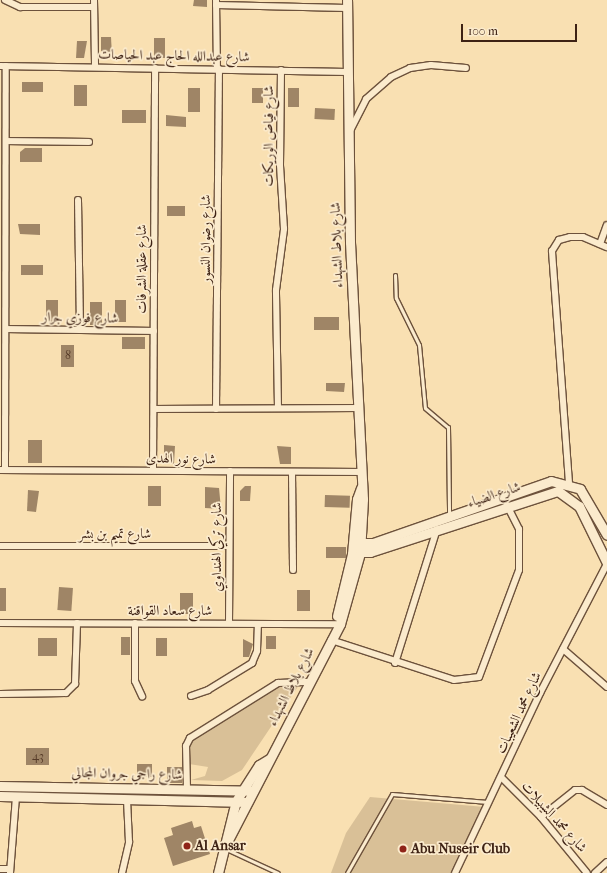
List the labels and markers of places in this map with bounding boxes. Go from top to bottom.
place label: Al Ansar [195,838,246,854]
marker: Al Ansar [182,841,192,851]
place label: Abu Nuseir Club [411,841,510,857]
marker: Abu Nuseir Club [398,844,408,854]

